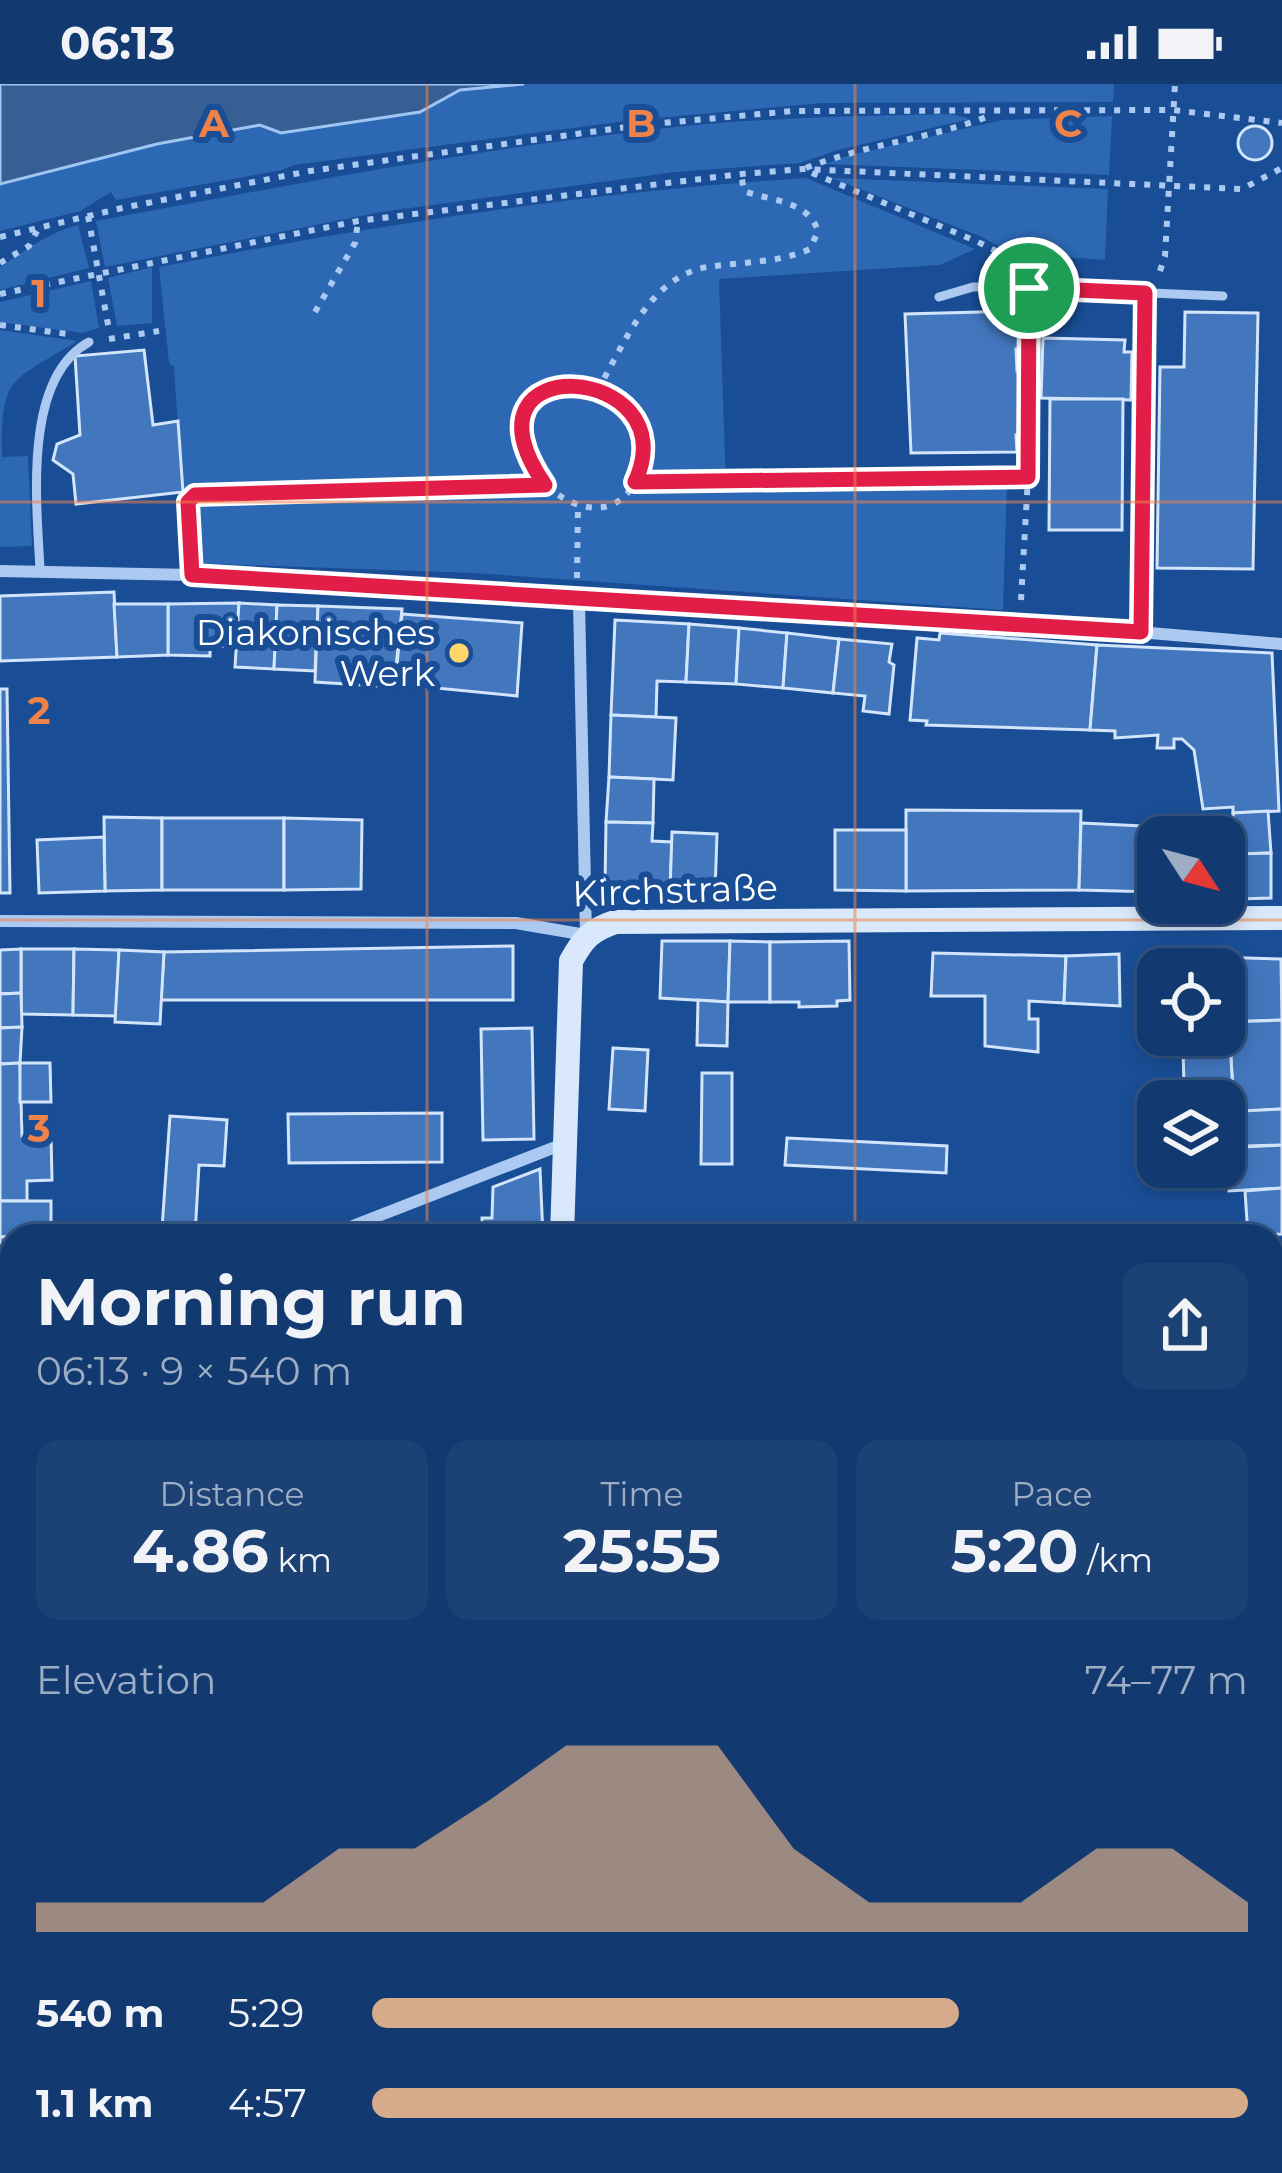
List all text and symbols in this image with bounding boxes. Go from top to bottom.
text: 06:13 [60,15,175,70]
text: A [198,99,230,147]
text: B [626,99,656,147]
text: C [1054,99,1082,147]
pin [978,237,1080,339]
icon: arrive [996,255,1062,321]
text: 1 [31,269,47,317]
place label: Diakonisches Werk [196,610,435,695]
marker: Diakonisches Werk [446,640,472,666]
text: 2 [27,686,51,734]
north arrow [1137,816,1245,924]
map controls [1137,816,1245,1188]
street label: Kirchstraße [571,864,779,916]
button: locate [1137,948,1245,1056]
button: layers [1137,1080,1245,1188]
text: 3 [26,1104,51,1152]
text: Morning run [36,1261,466,1342]
button: share [1122,1263,1248,1389]
text: 06:13 · 9 × 540 m [36,1347,352,1395]
text: Distance [160,1474,304,1514]
text: Time [601,1474,683,1514]
text: Pace [1012,1474,1092,1514]
text: 4.86 [132,1514,269,1587]
text: 25:55 [563,1514,721,1587]
text: 5:20 [951,1514,1079,1587]
text: km [269,1540,332,1580]
text: /km [1079,1540,1153,1580]
text: Elevation [36,1656,216,1704]
text: 74–77 m [1085,1656,1248,1704]
text: 540 m [36,1989,165,2037]
text: 5:29 [228,1989,304,2037]
text: 1.1 km [36,2079,154,2127]
text: 4:57 [228,2079,307,2127]

